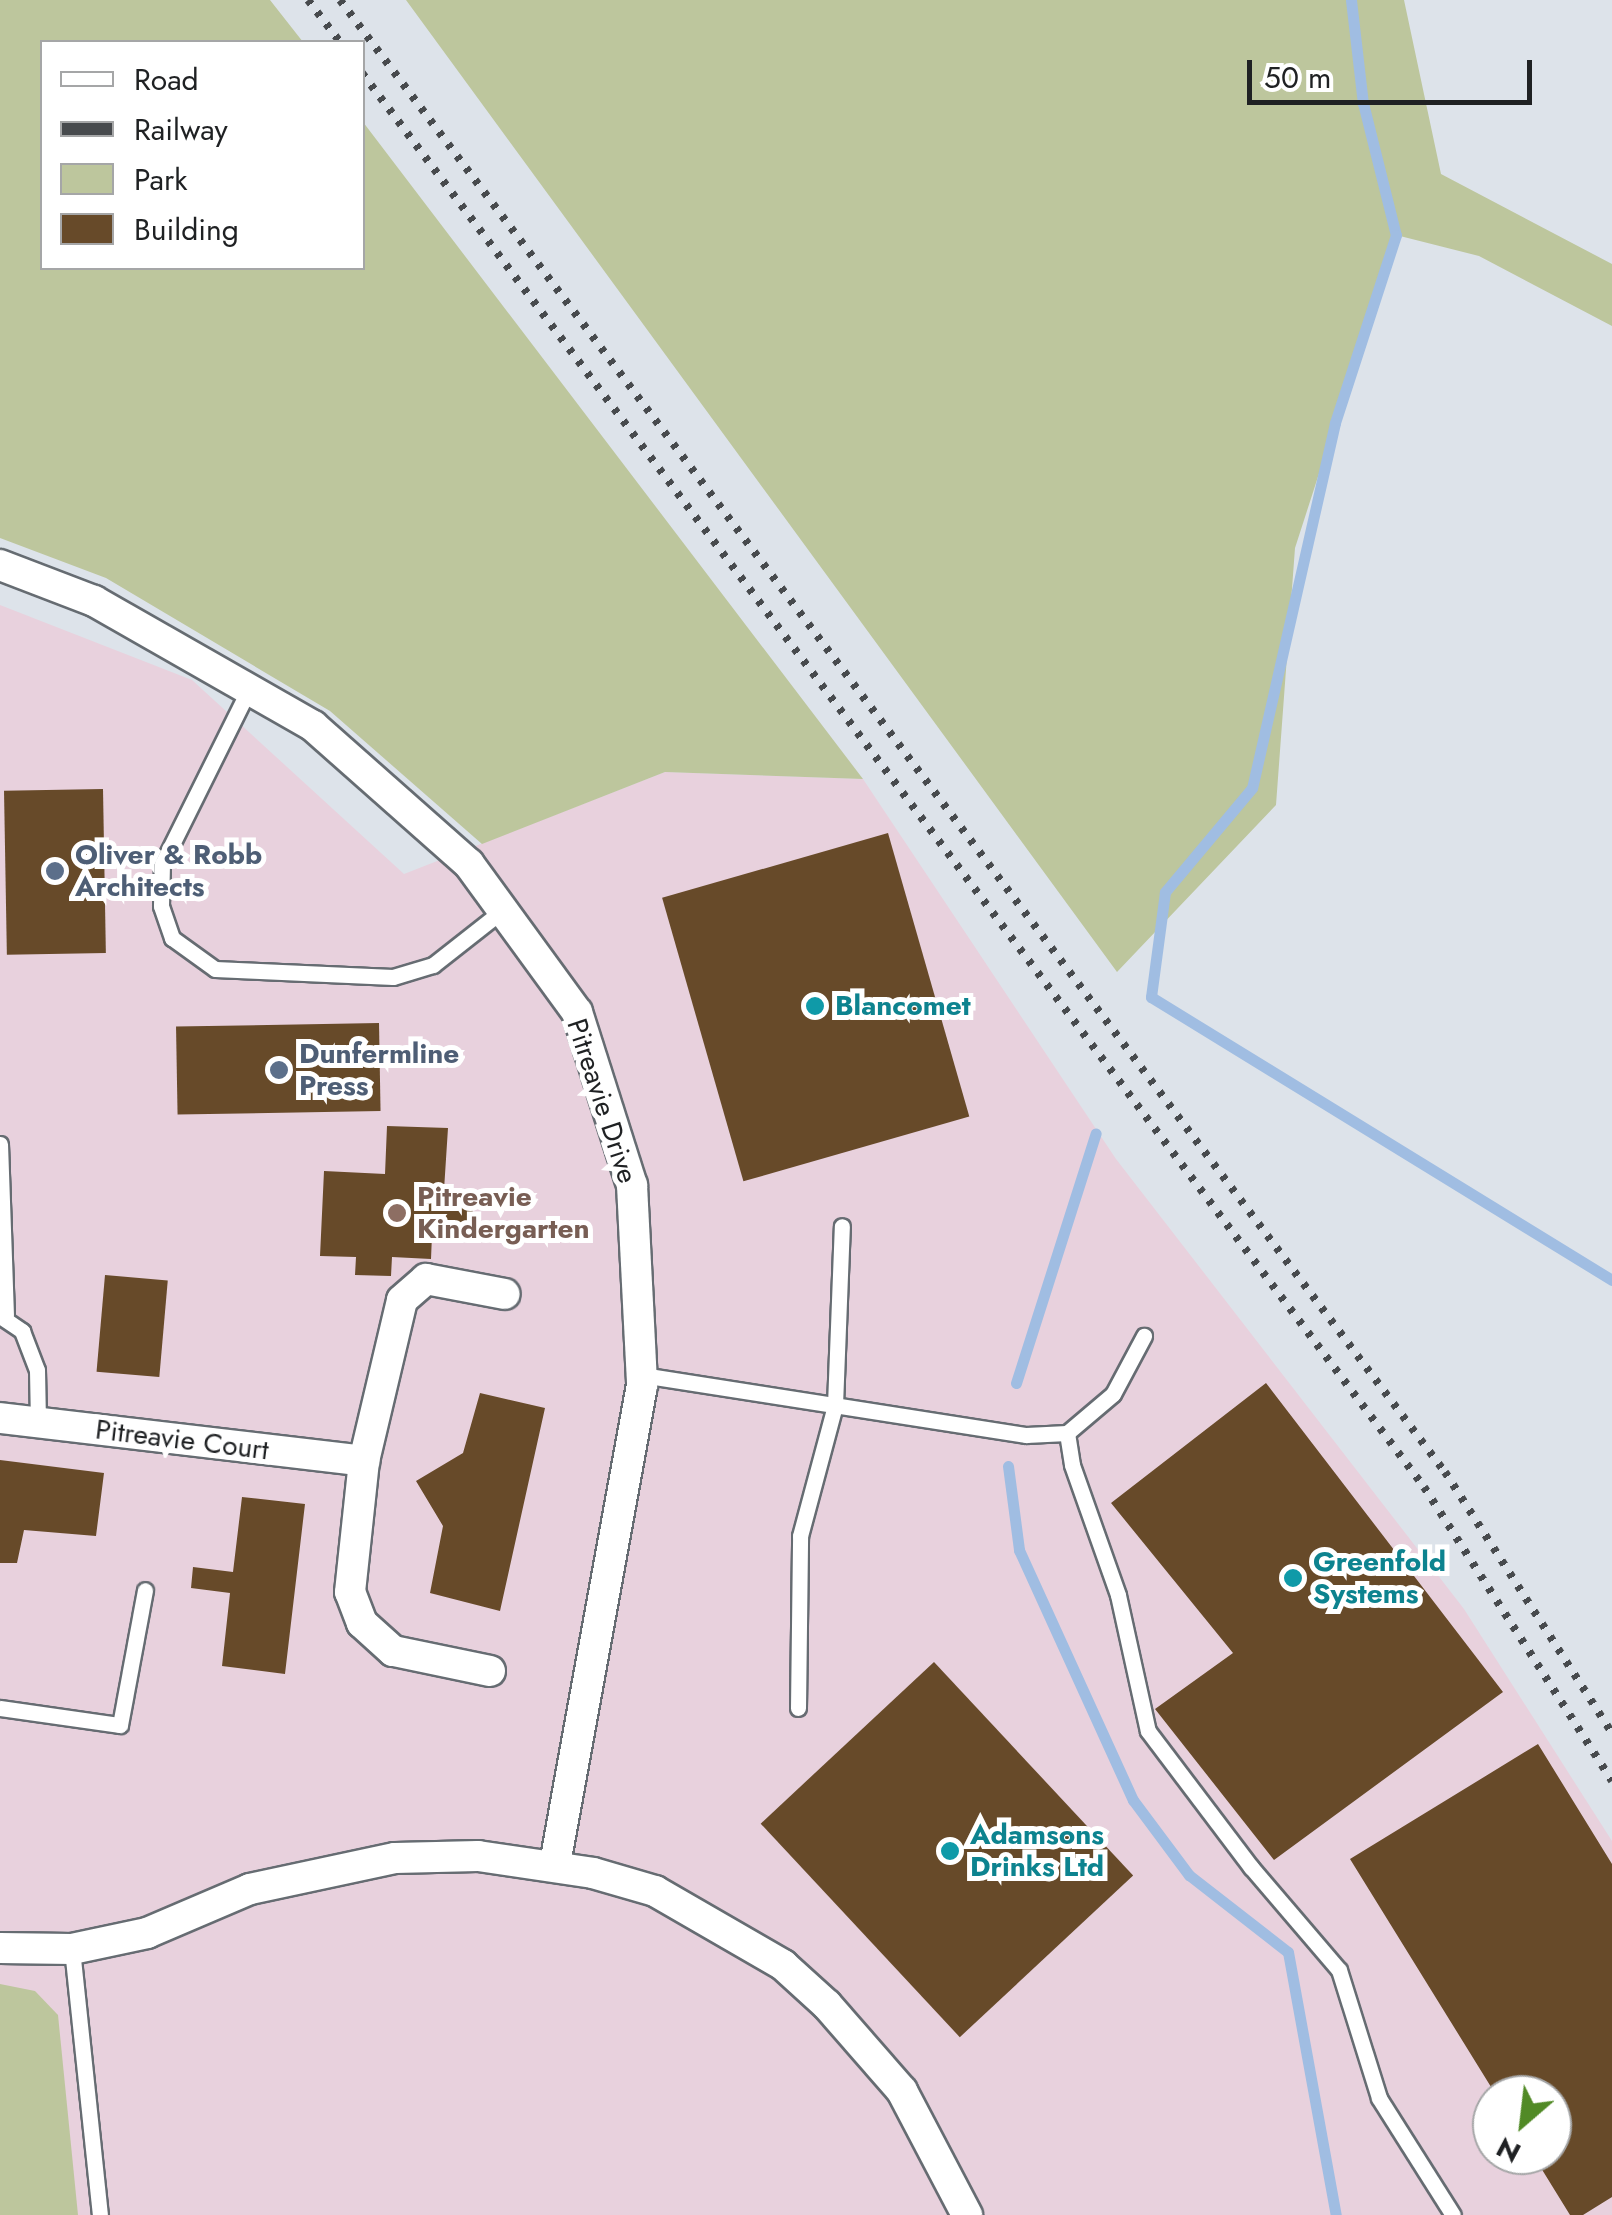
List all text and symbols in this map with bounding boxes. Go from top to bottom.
legend [40,40,365,270]
scale bar [1252,40,1537,102]
text: 50 m [1264,56,1331,99]
text: Road [134,58,199,101]
text: Railway [134,108,228,151]
text: Park [134,158,187,201]
text: Building [134,208,239,251]
place label: Oliver & Robb Architects [75,838,262,904]
marker: Oliver & Robb Architects [44,860,66,882]
place label: Blancomet [835,989,971,1023]
marker: Blancomet [804,995,826,1017]
street label: Pitreavie Drive [560,1015,644,1187]
place label: Dunfermline Press [299,1037,459,1103]
marker: Dunfermline Press [268,1059,290,1081]
place label: Pitreavie Kindergarten [417,1180,590,1246]
marker: Pitreavie Kindergarten [386,1202,408,1224]
street label: Pitreavie Court [94,1413,270,1467]
place label: Greenfold Systems [1313,1545,1446,1611]
marker: Greenfold Systems [1282,1567,1304,1589]
place label: Adamsons Drinks Ltd [970,1818,1104,1884]
marker: Adamsons Drinks Ltd [939,1840,961,1862]
north arrow [1472,2075,1572,2175]
text: N [1489,2127,1528,2173]

